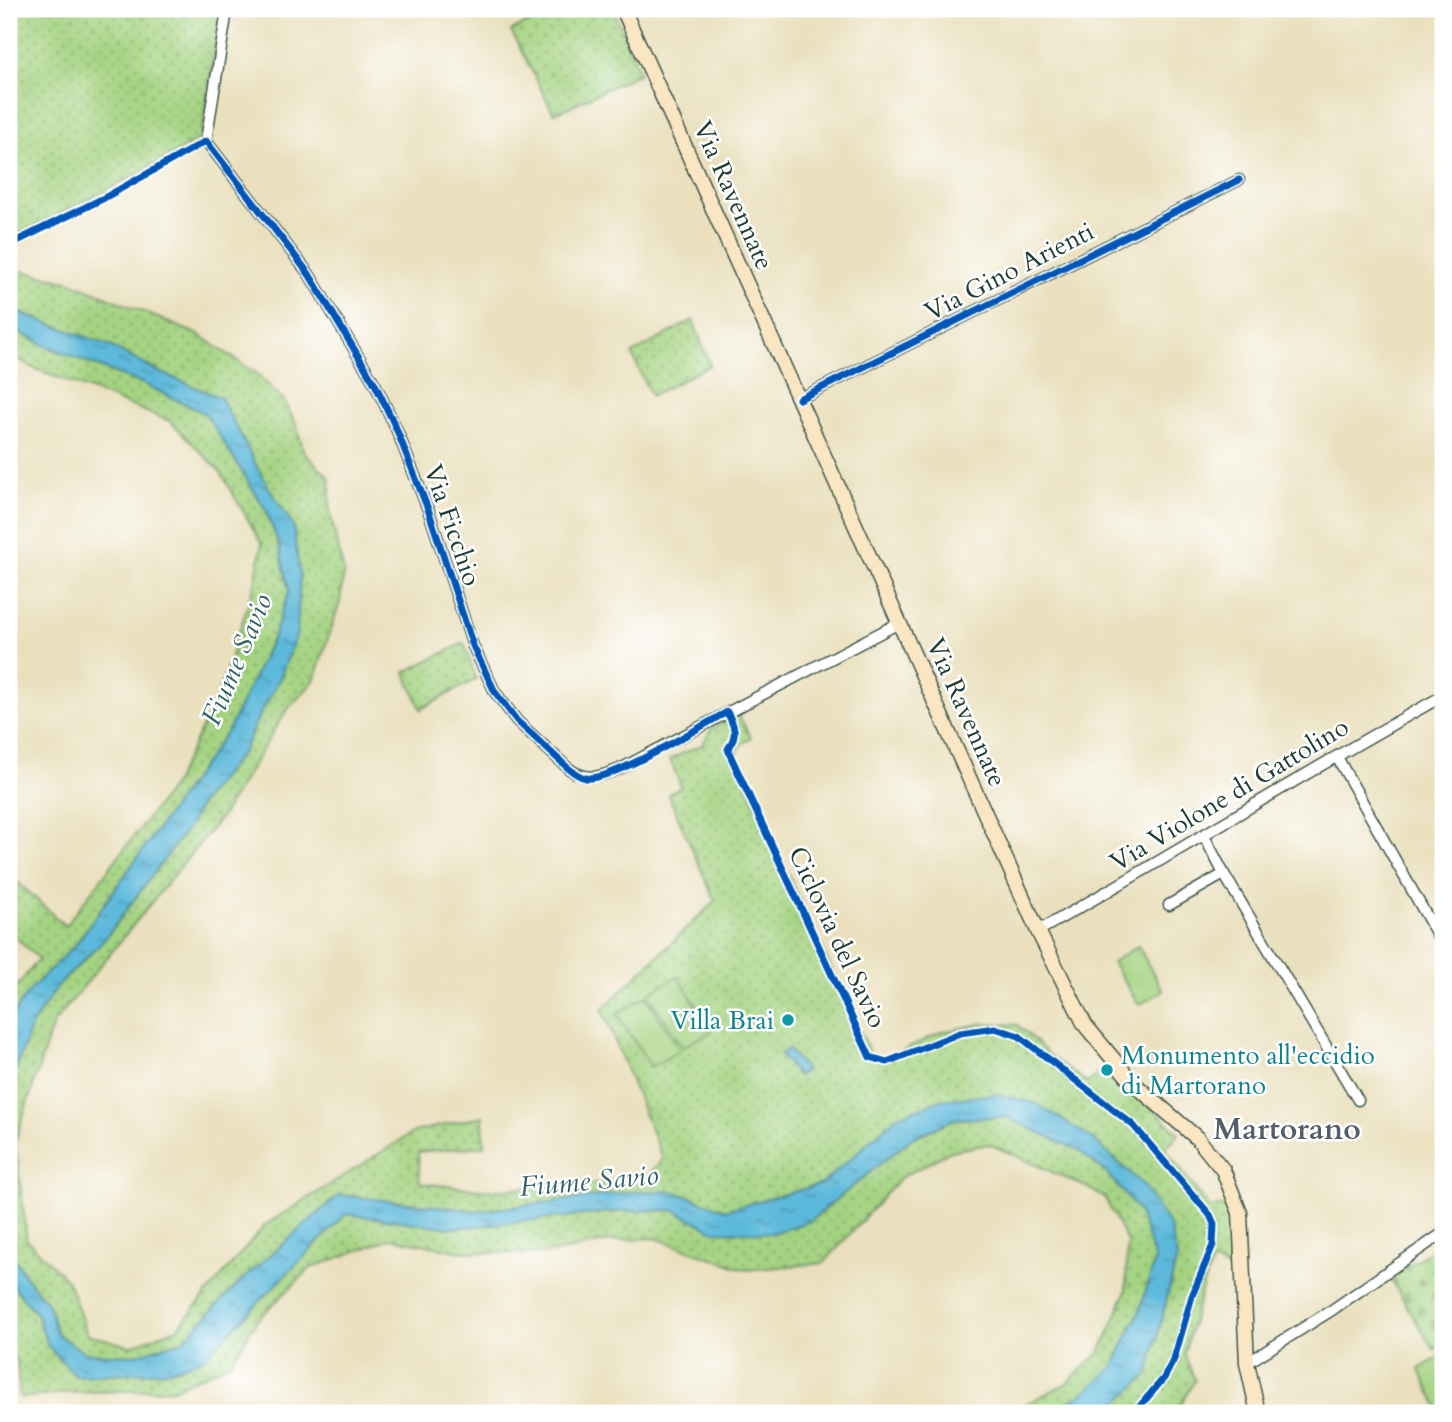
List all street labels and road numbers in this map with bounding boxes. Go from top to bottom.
street label: Via Ravennate [685,115,782,275]
street label: Via Gino Arienti [919,214,1100,329]
street label: Via Ficchio [415,460,490,590]
street label: Via Ravennate [918,632,1015,792]
street label: Via Violone di Gattolino [1103,709,1355,880]
street label: Ciclovia del Savio [780,841,895,1034]

